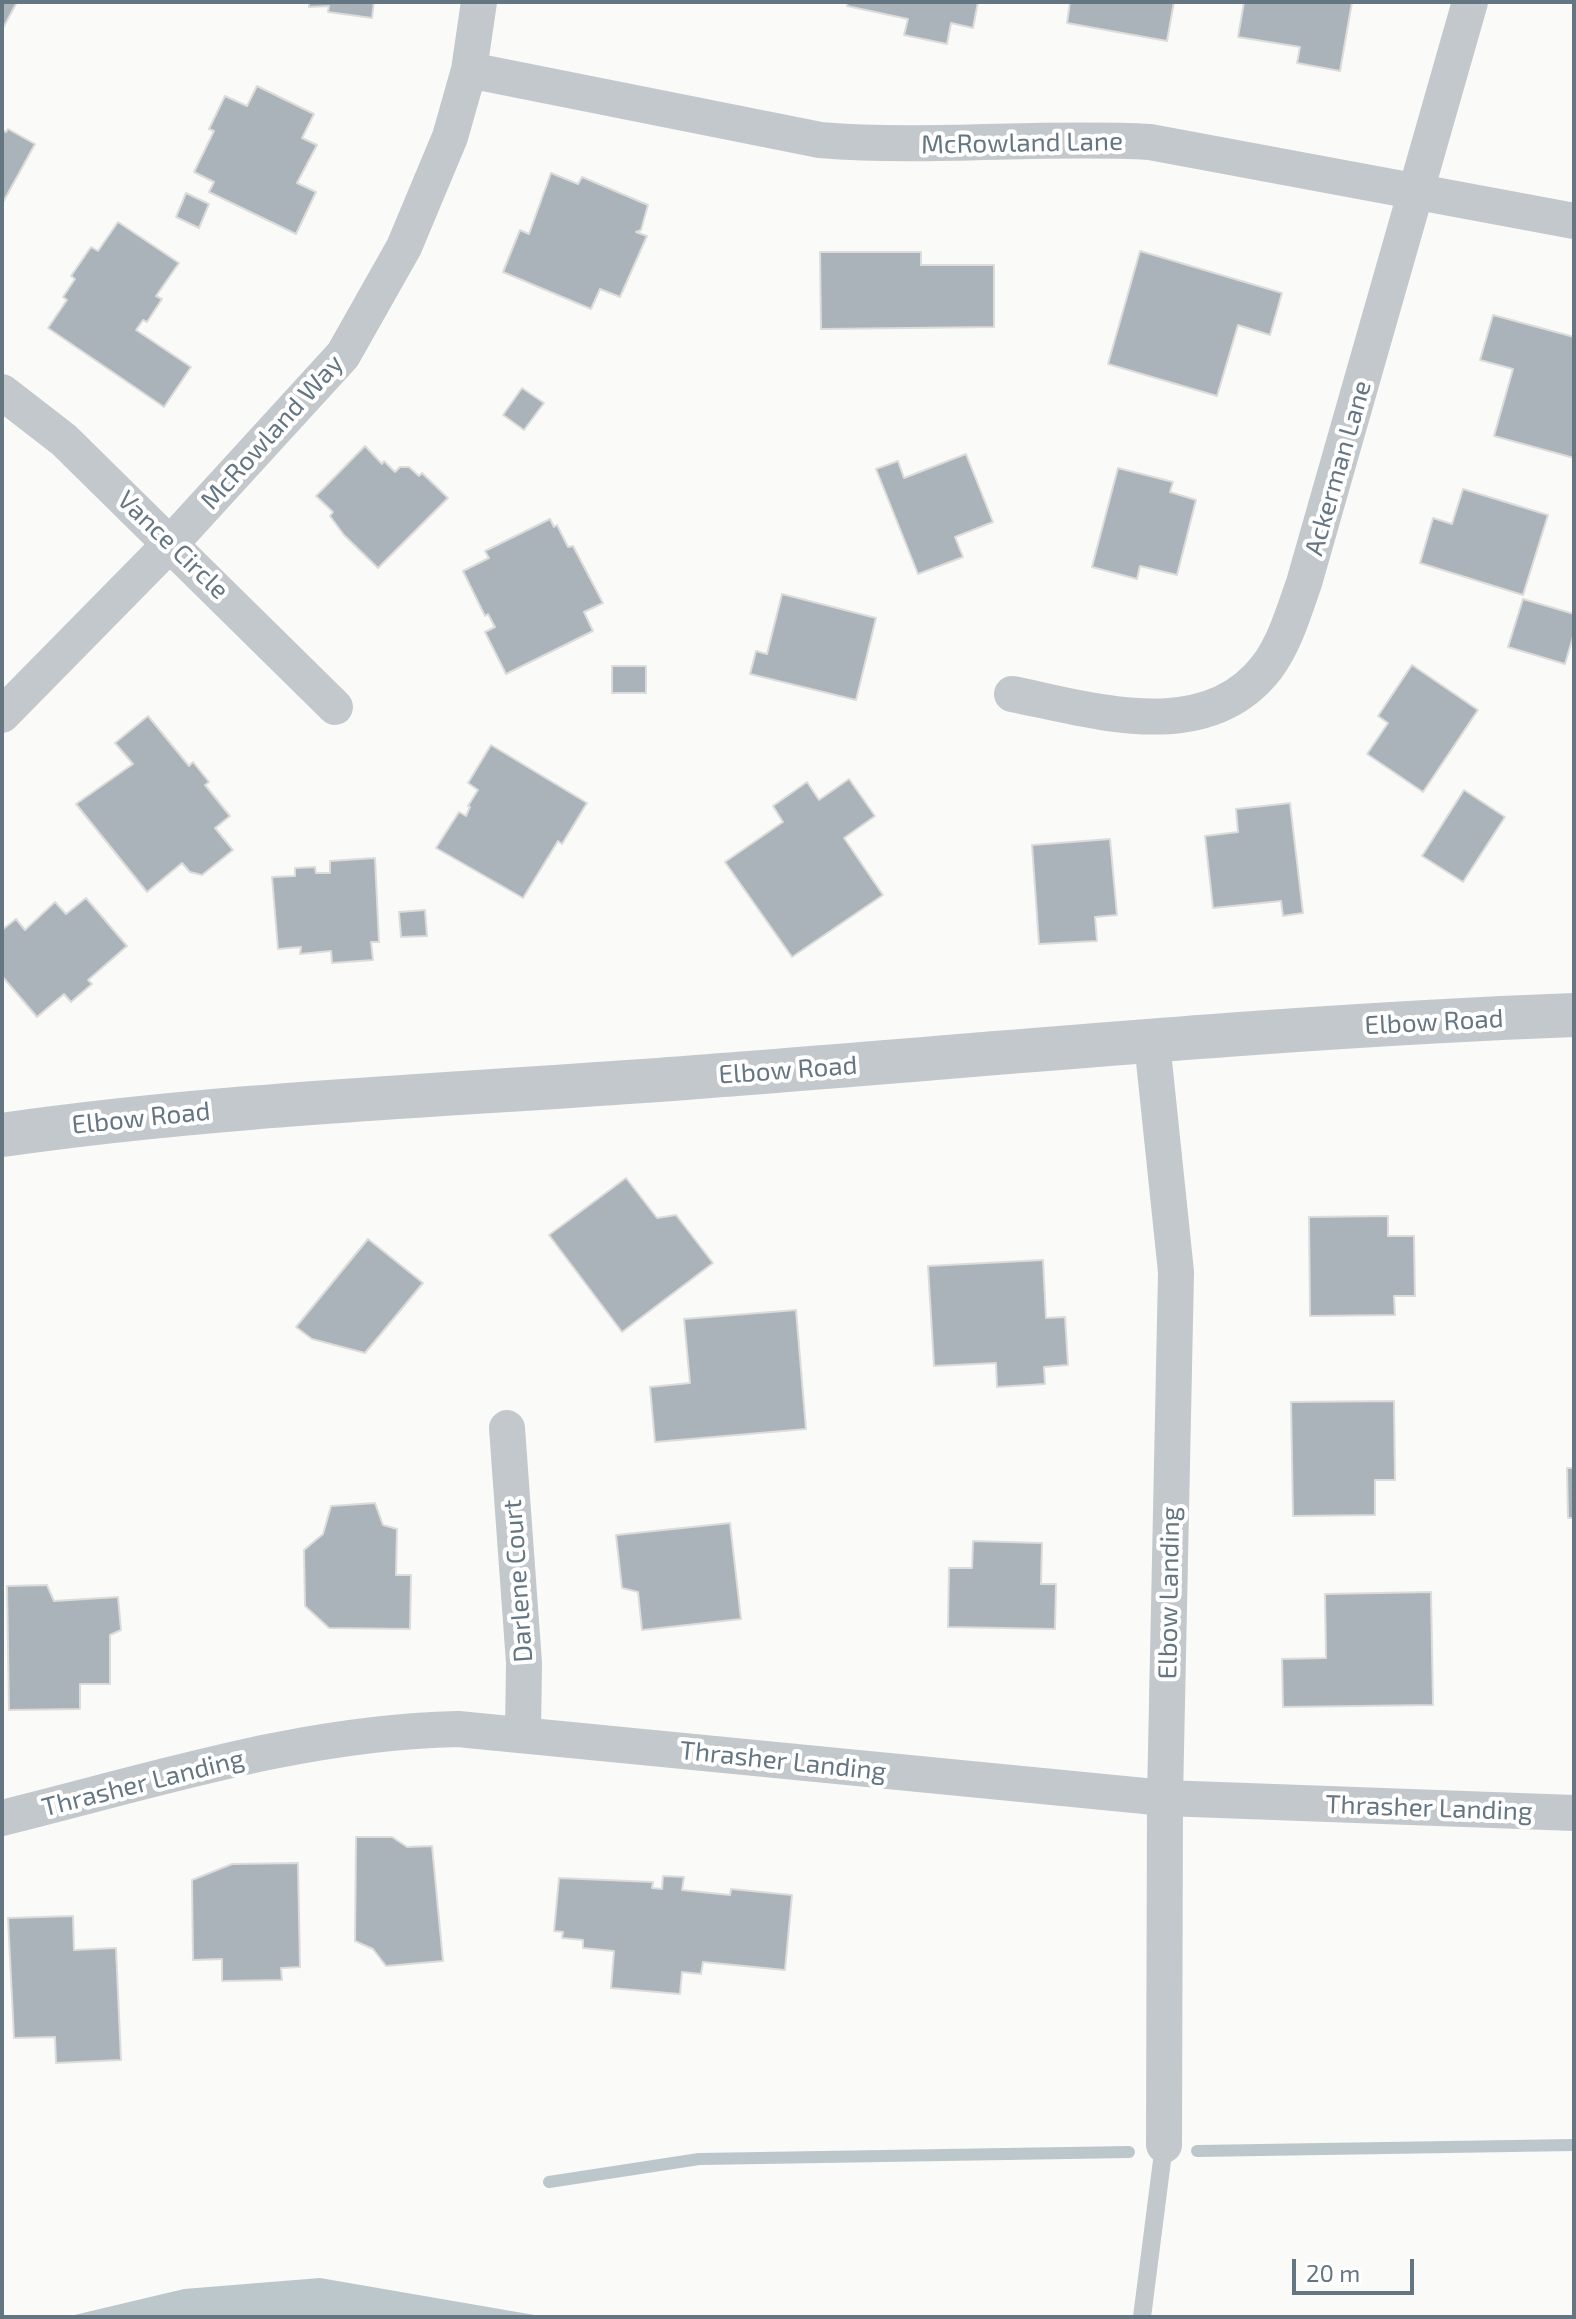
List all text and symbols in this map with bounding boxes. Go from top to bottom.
street label: McRowland Lane [921,126,1123,160]
street label: McRowland Way [194,348,350,516]
street label: Ackerman Lane [1298,377,1378,559]
street label: Vance Circle [111,484,235,606]
street label: Elbow Road [1364,1003,1504,1041]
street label: Elbow Road [718,1050,858,1090]
street label: Elbow Road [70,1095,212,1141]
street label: Darlene Court [497,1498,539,1664]
street label: Elbow Landing [1152,1506,1186,1680]
street label: Thrasher Landing [678,1735,888,1787]
street label: Thrasher Landing [39,1743,247,1823]
street label: Thrasher Landing [1325,1789,1533,1827]
scale bar [1296,2243,1418,2293]
text: 20 m [1306,2258,1360,2287]

